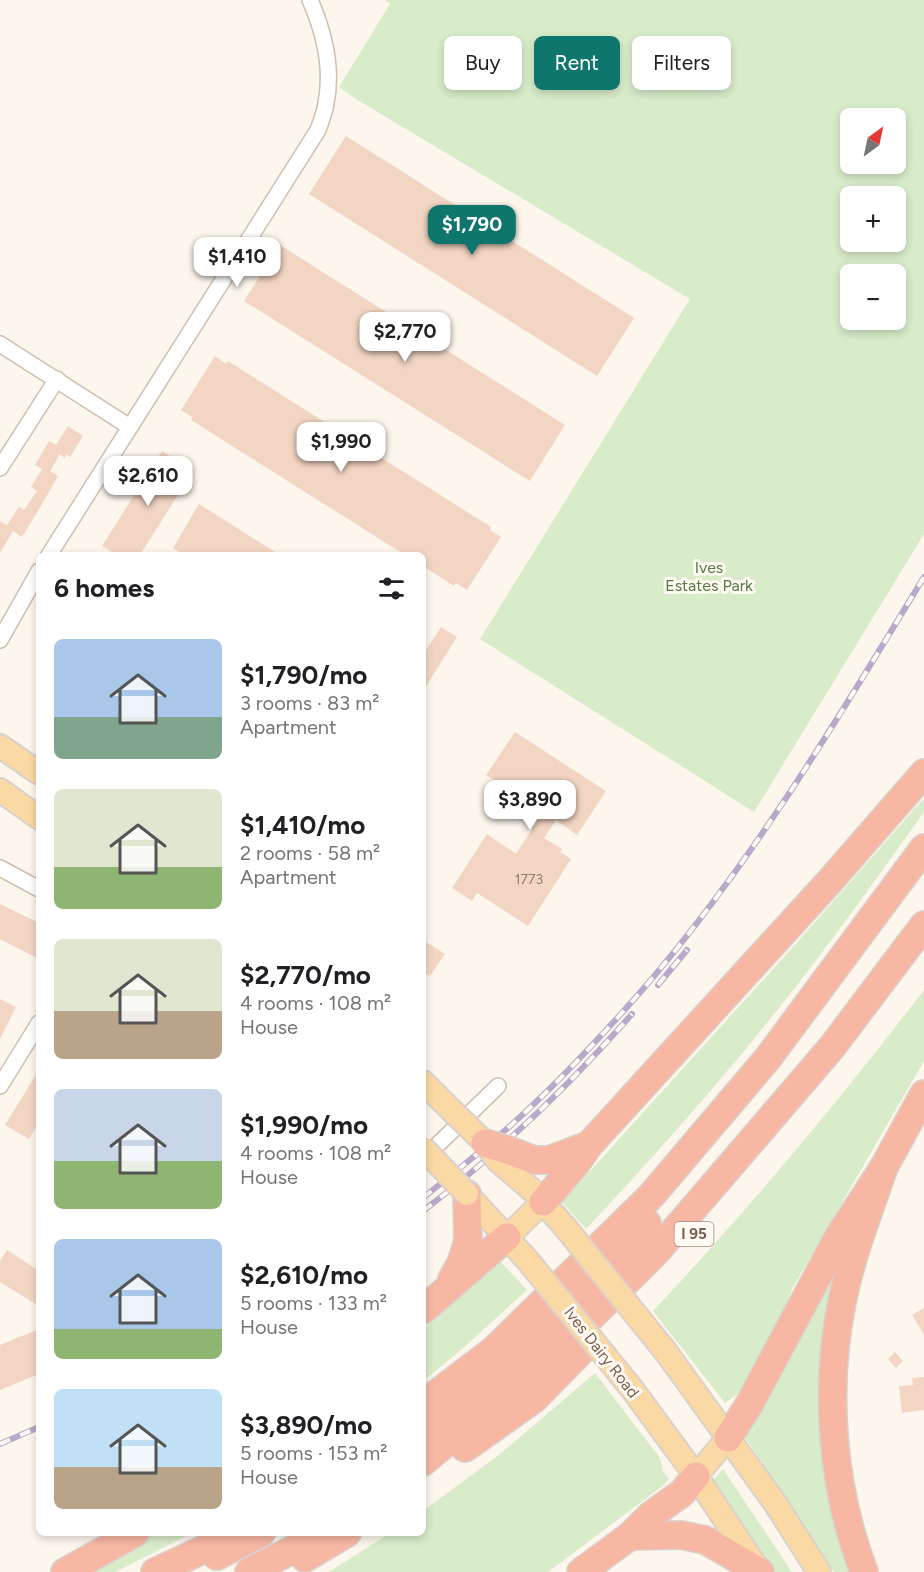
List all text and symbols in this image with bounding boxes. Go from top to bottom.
chip: Buy [444,36,522,90]
chip: Rent [534,36,620,90]
chip: Filters [632,36,731,90]
north arrow [840,108,906,174]
map controls [840,108,906,330]
button: + [840,186,906,252]
pin: $1,790 [423,205,521,256]
text: $1,790 [442,212,502,236]
pin: $1,410 [188,237,286,288]
text: $1,410 [208,244,266,268]
button: − [840,264,906,330]
pin: $2,770 [356,312,454,363]
text: $2,770 [374,319,437,343]
pin: $1,990 [292,422,390,473]
text: $1,990 [311,429,371,453]
pin: $2,610 [99,456,197,507]
text: $2,610 [118,463,178,487]
park label: Ives Estates Park [665,558,753,595]
text: 6 homes [54,572,154,604]
icon: filters [375,572,408,605]
text: $1,790/mo [240,659,367,691]
icon: home [102,663,174,735]
text: 3 rooms · 83 m² [240,691,379,715]
text: Apartment [240,715,337,739]
pin: $3,890 [481,780,579,831]
text: $3,890 [498,787,562,811]
text: $1,410/mo [240,809,365,841]
icon: home [102,813,174,885]
text: 2 rooms · 58 m² [240,841,380,865]
text: Apartment [240,865,337,889]
house number: 1773 [515,871,543,888]
text: $2,770/mo [240,959,371,991]
icon: home [102,963,174,1035]
text: 4 rooms · 108 m² [240,991,391,1015]
text: House [240,1015,298,1039]
text: $1,990/mo [240,1109,368,1141]
icon: home [102,1113,174,1185]
text: 4 rooms · 108 m² [240,1141,391,1165]
text: House [240,1165,298,1189]
road number: I 95 [674,1222,714,1246]
text: $2,610/mo [240,1259,368,1291]
icon: home [102,1263,174,1335]
text: 5 rooms · 133 m² [240,1291,387,1315]
street label: Ives Dairy Road [560,1303,643,1402]
text: House [240,1315,298,1339]
text: $3,890/mo [240,1409,372,1441]
icon: home [102,1413,174,1485]
text: 5 rooms · 153 m² [240,1441,388,1465]
text: House [240,1465,298,1489]

